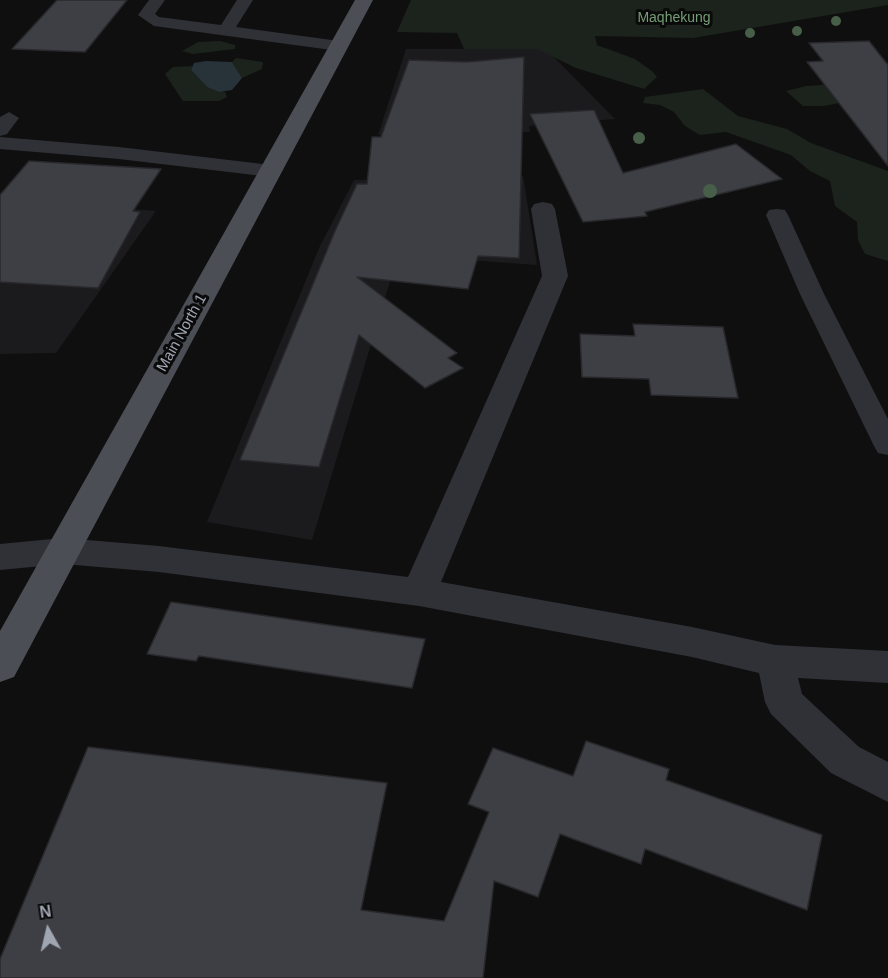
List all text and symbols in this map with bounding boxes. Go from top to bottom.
park label: Maqhekung [637,10,711,26]
street label: Main North 1 [153,291,211,375]
north arrow [18,900,78,960]
text: N [39,902,52,921]

